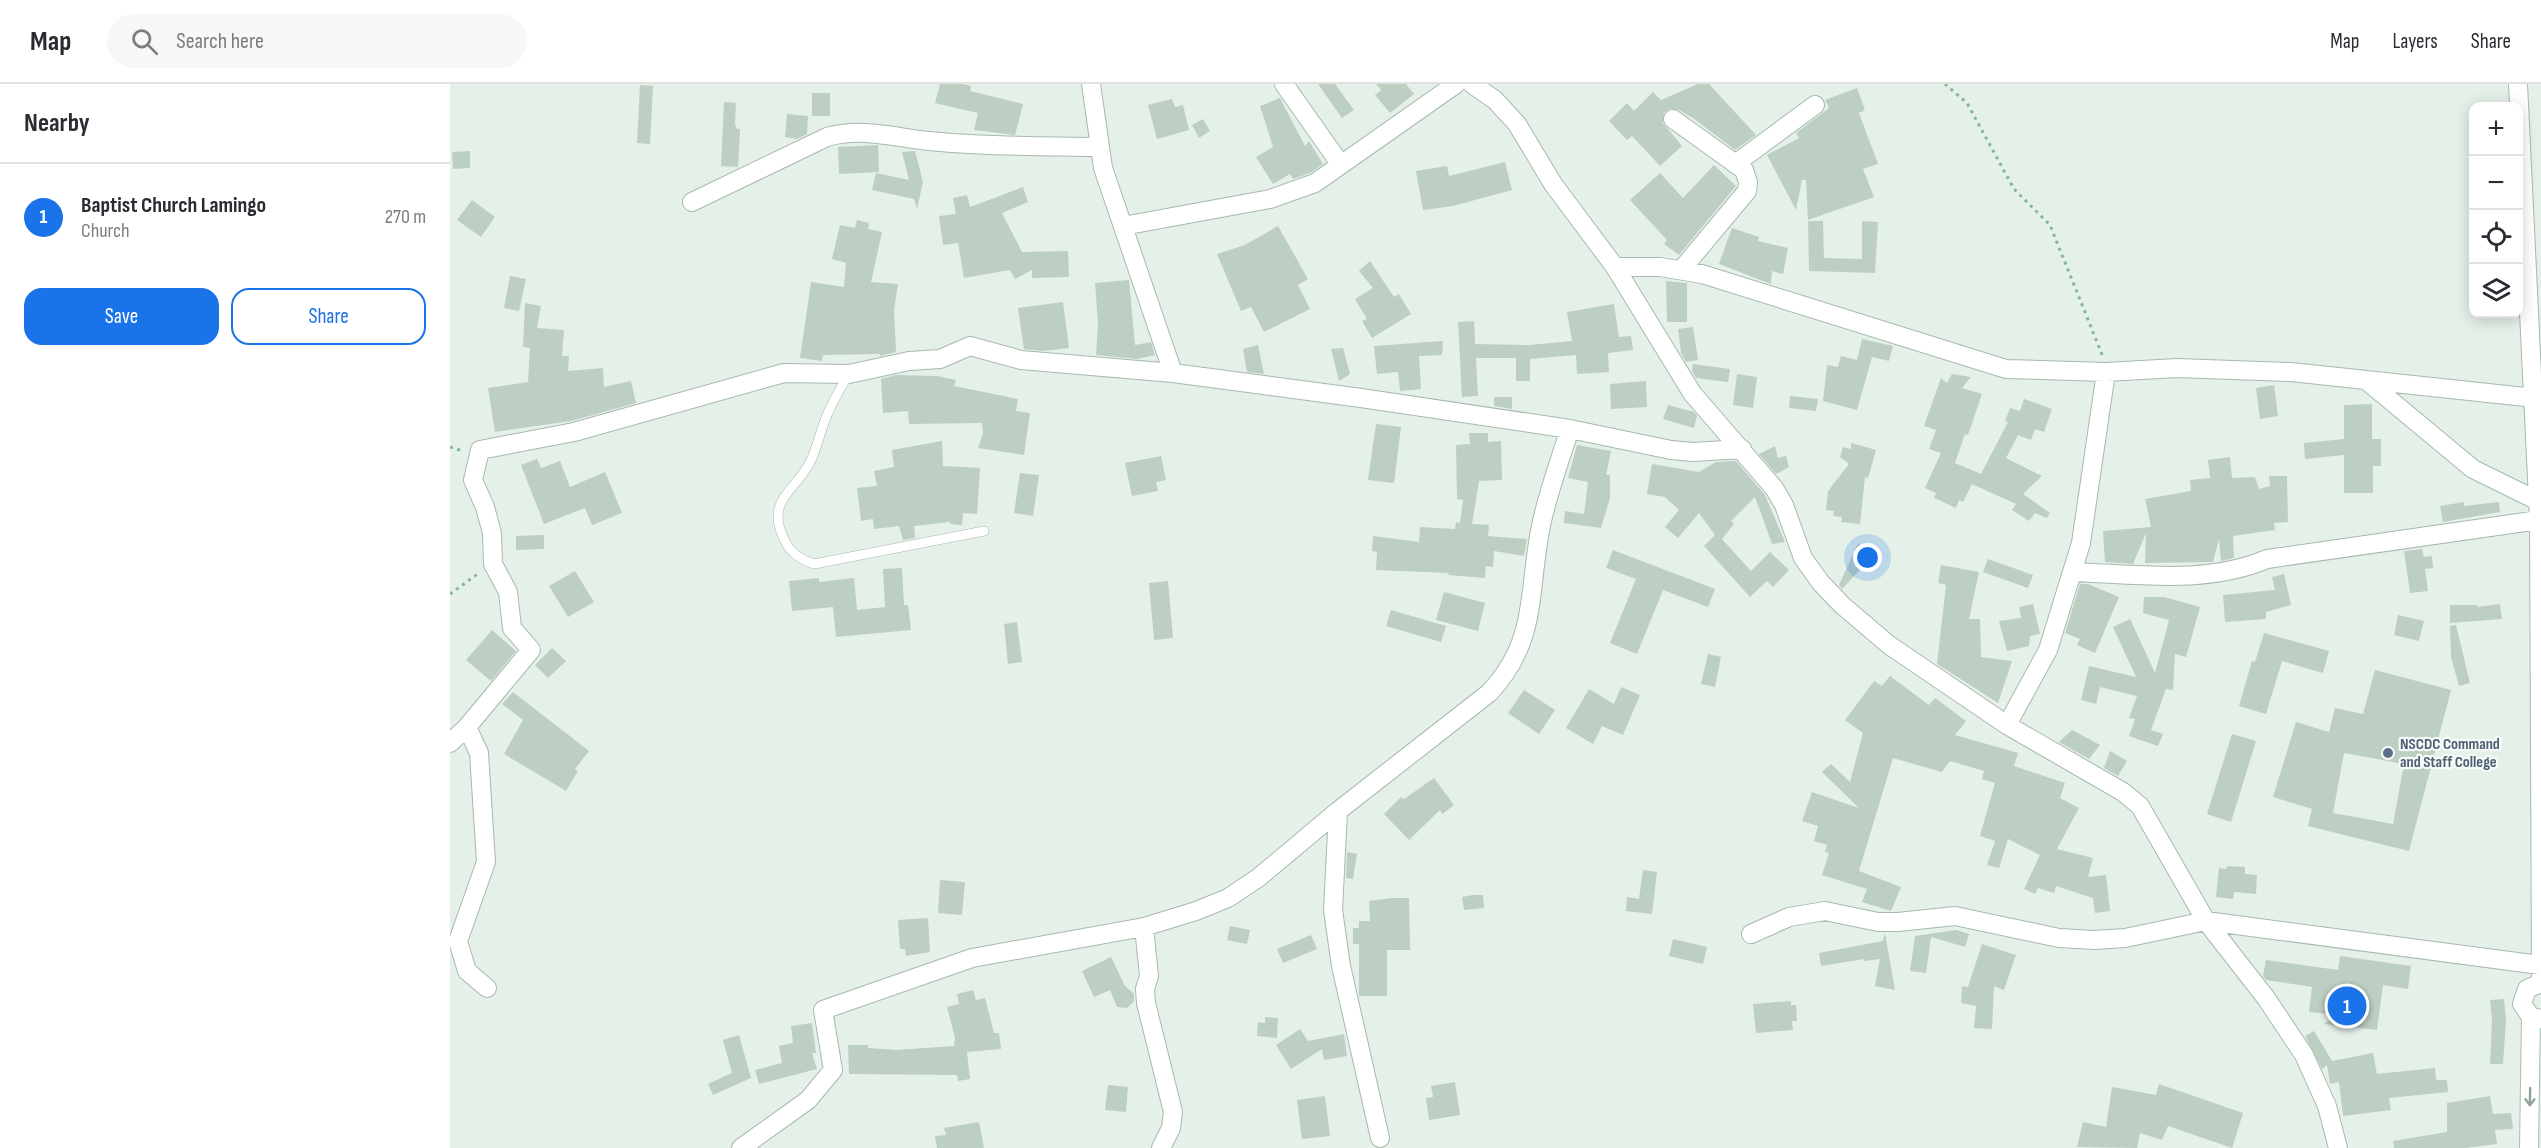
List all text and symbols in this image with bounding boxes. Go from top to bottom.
search box [107,14,527,68]
text: Map [30,25,71,58]
icon: search [128,25,161,58]
text: Search here [176,28,264,55]
text: Map [2330,29,2359,54]
text: Layers [2392,29,2438,54]
text: Share [2471,29,2511,54]
map controls [2469,102,2523,318]
button: + [2469,102,2523,156]
text: Nearby [24,108,90,139]
button: − [2469,156,2523,210]
text: Baptist Church Lamingo [81,192,266,219]
text: 1 [40,205,47,229]
text: 270 m [385,205,426,229]
button: locate [2469,210,2523,264]
text: Church [81,219,130,243]
button: layers [2469,264,2523,318]
button: Save [24,288,219,345]
button: Share [231,288,426,345]
your location [1853,543,1882,572]
place label: NSCDC Command and Staff College [2400,735,2500,772]
marker: NSCDC Command and Staff College [2381,746,2395,760]
pin: 1 [2328,984,2366,1028]
one-way arrow [2524,1086,2536,1106]

